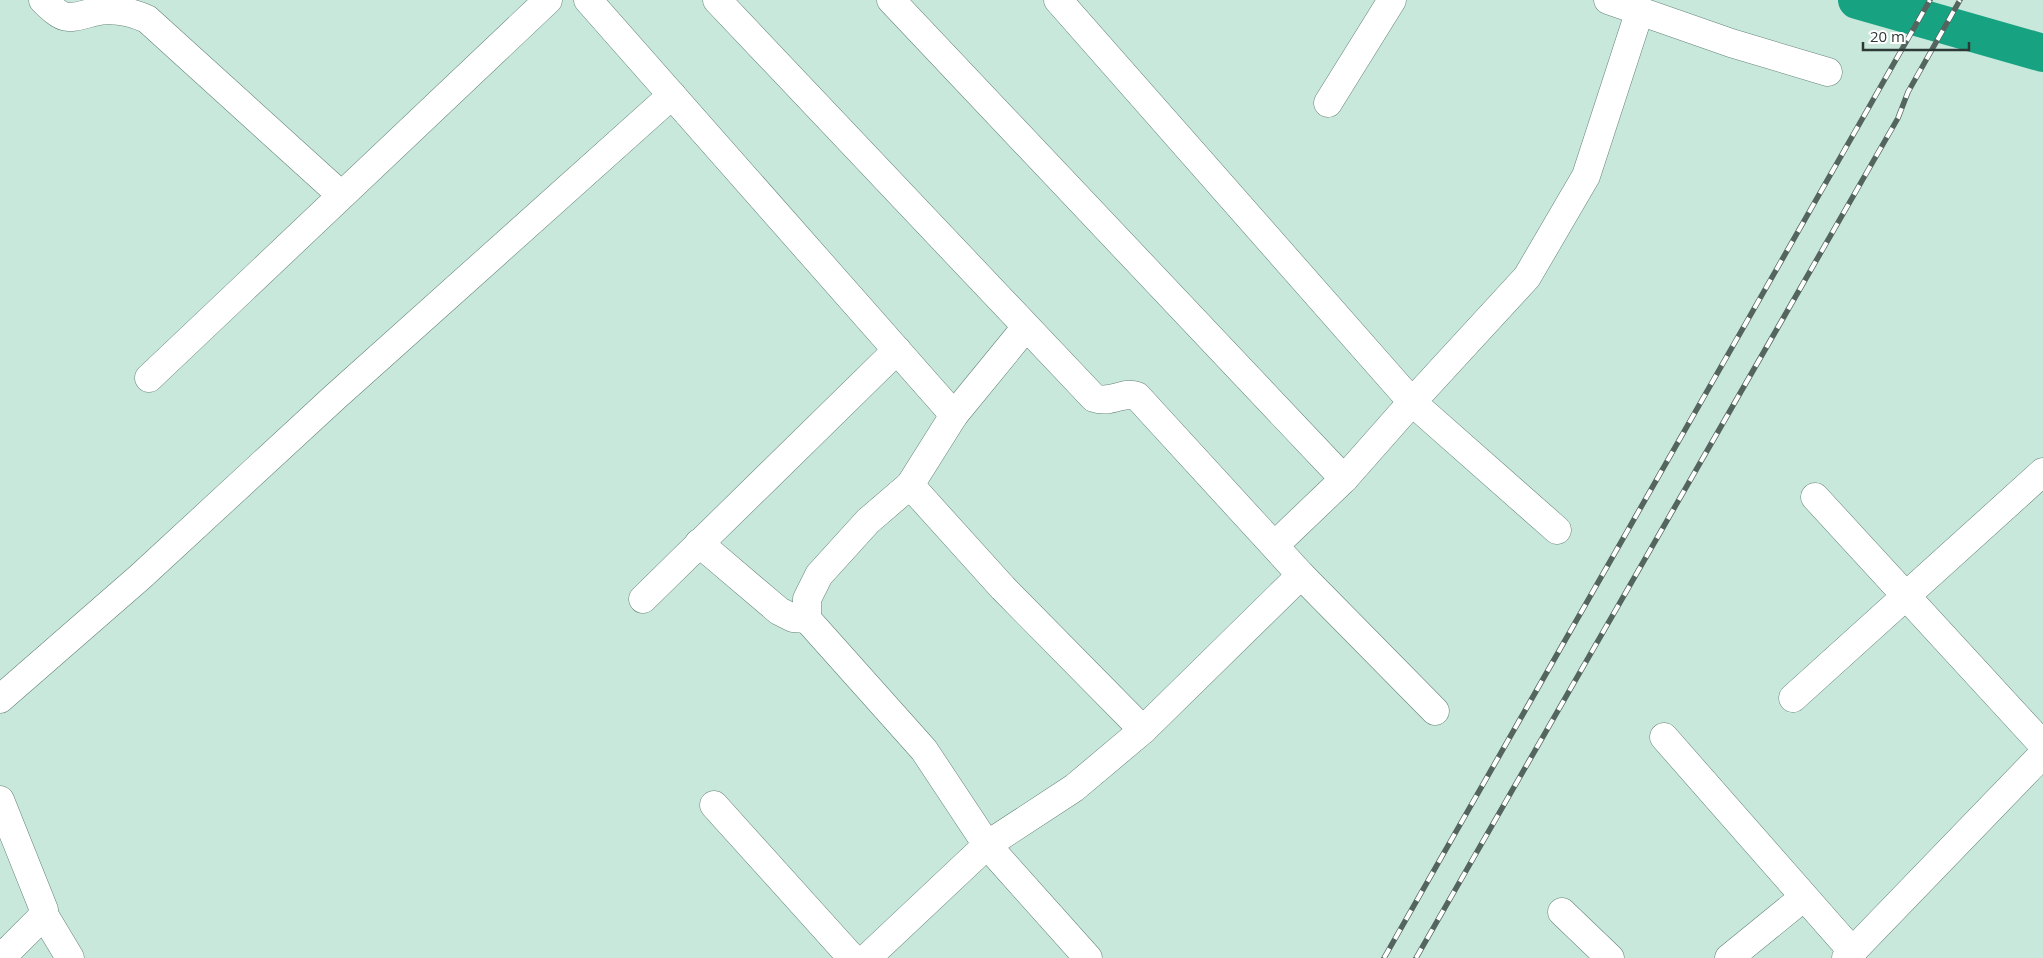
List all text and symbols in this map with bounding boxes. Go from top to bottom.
scale bar [1863,20,1969,52]
text: 20 m [1870,26,1905,46]

